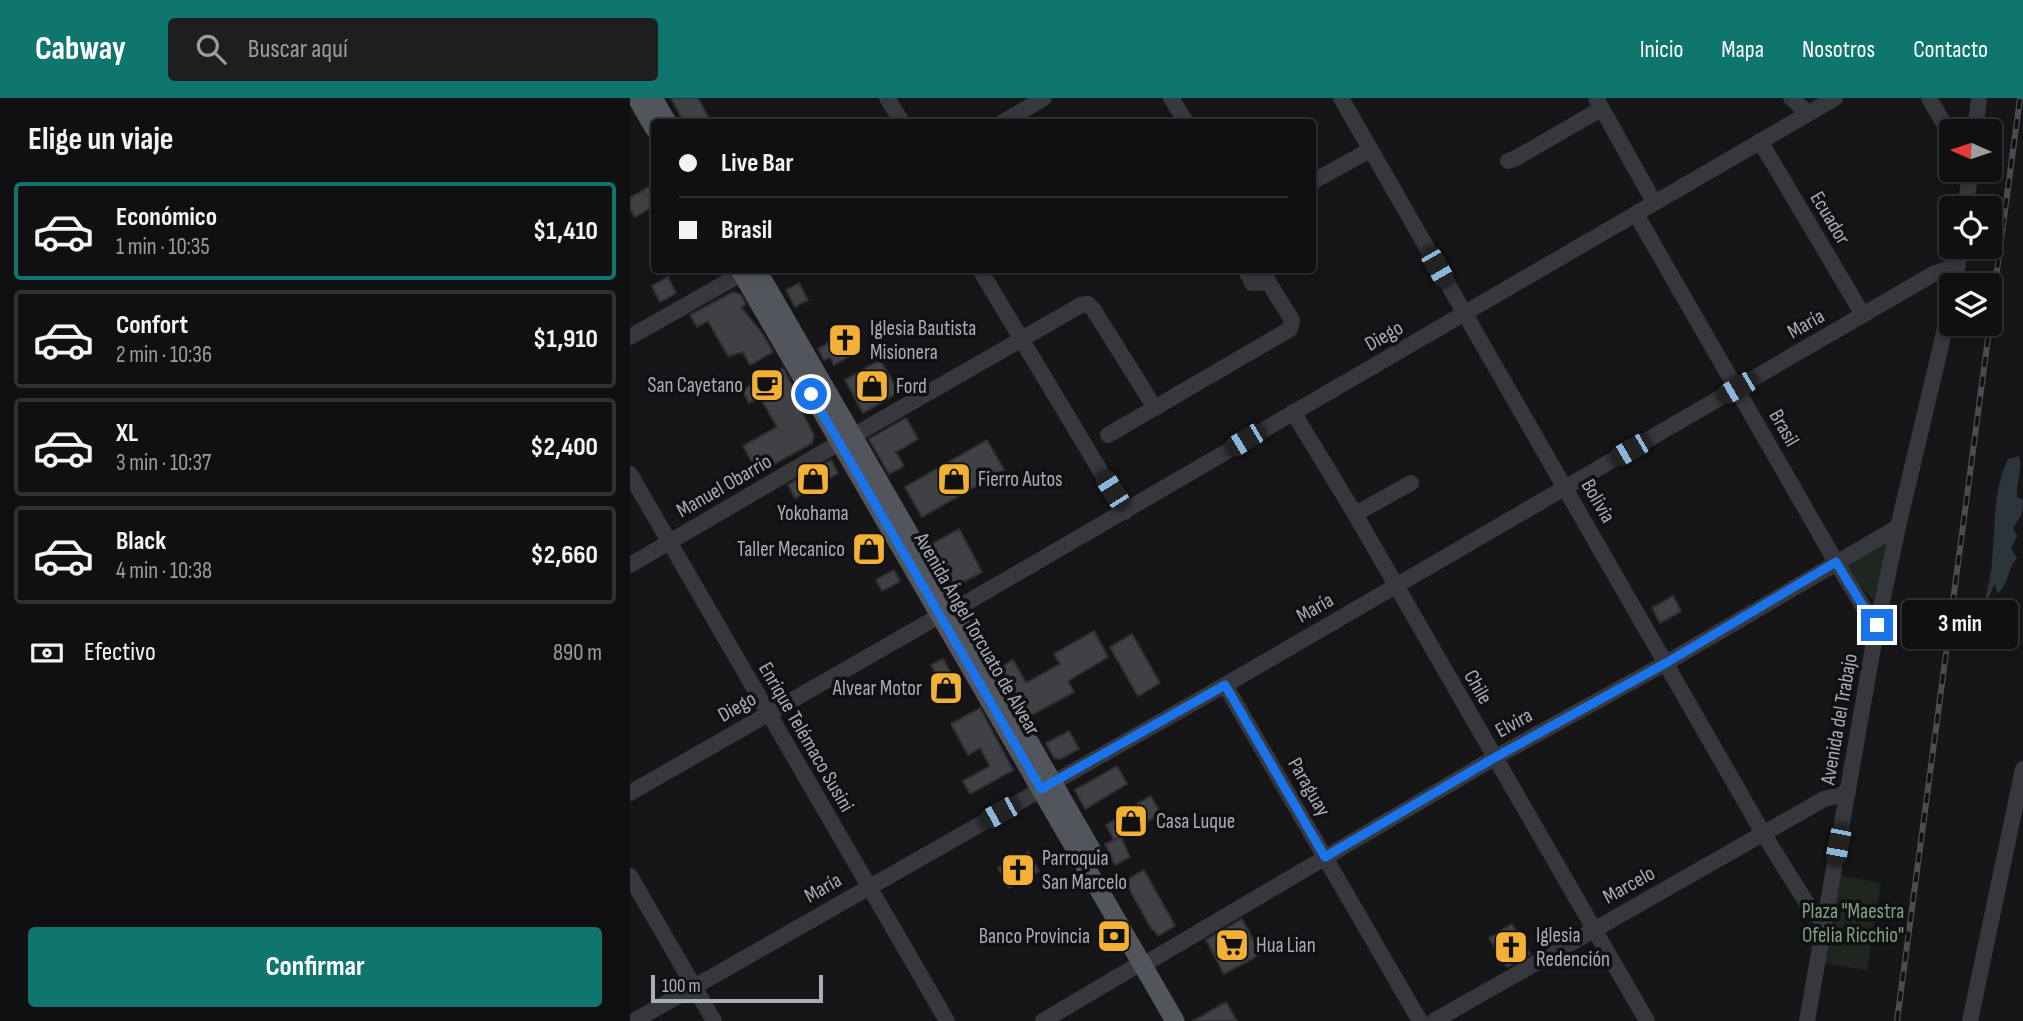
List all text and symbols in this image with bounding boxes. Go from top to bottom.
search box [168,18,658,81]
text: Cabway [35,29,126,69]
icon: search [192,30,230,68]
text: Buscar aquí [248,34,348,65]
text: Inicio [1640,35,1683,64]
text: Mapa [1721,35,1764,64]
text: Nosotros [1802,35,1875,64]
text: Contacto [1913,35,1988,64]
north arrow [1939,119,2002,182]
map controls [1939,119,2002,336]
text: Elige un viaje [28,120,173,159]
text: Live Bar [721,148,793,179]
street label: Ecuador [1805,187,1855,249]
button: locate [1939,196,2002,259]
icon: car [32,200,95,263]
text: Económico [116,202,217,233]
text: Brasil [721,215,772,246]
text: $1,410 [533,216,598,247]
text: 1 min · 10:35 [116,233,210,261]
car [1418,244,1457,290]
button: layers [1939,273,2002,336]
street label: María [1783,304,1829,344]
icon: car [32,308,95,371]
text: Confort [116,310,188,341]
street label: Diego [1361,315,1407,357]
place label: Iglesia Bautista Misionera [870,316,976,365]
church icon: Iglesia Bautista Misionera [826,321,864,359]
text: $1,910 [533,324,598,355]
text: 2 min · 10:36 [116,341,212,369]
cafe icon: San Cayetano [748,366,786,404]
shop icon: Ford [853,367,891,405]
car [1714,368,1761,408]
place label: San Cayetano [647,373,743,398]
place label: Ford [896,374,927,399]
route start [795,378,827,410]
street label: Brasil [1764,405,1804,451]
icon: car [32,416,95,479]
text: XL [116,418,138,449]
car [1222,420,1269,460]
car [1607,430,1654,470]
text: $2,400 [530,432,598,463]
text: 3 min · 10:37 [116,449,211,477]
street label: Manuel Obarrio [672,449,776,523]
shop icon: Yokohama [794,460,832,498]
shop icon: Fierro Autos [935,460,973,498]
place label: Fierro Autos [978,467,1063,492]
car [1092,467,1133,513]
street label: Bolivia [1576,475,1620,527]
place label: Yokohama [777,501,849,526]
icon: car [32,524,95,587]
text: Black [116,526,166,557]
street label: Avenida Ángel Torcuato de Alvear [908,527,1045,740]
shop icon: Taller Mecanico [850,530,888,568]
place label: Taller Mecanico [737,537,845,562]
text: $2,660 [531,540,598,571]
text: 4 min · 10:38 [116,557,212,585]
street label: María [1292,588,1338,628]
callout: 3 min [1902,601,2017,650]
route end [1861,609,1893,641]
text: 3 min [1938,610,1982,638]
icon: cash [28,634,66,672]
text: Efectivo [84,637,156,668]
text: 890 m [553,639,602,667]
street label: Avenida del Trabajo [1815,652,1863,787]
street label: Enrique Telémaco Susini [753,658,859,816]
street label: Chile [1458,665,1498,709]
shop icon: Alvear Motor [927,669,965,707]
place label: Alvear Motor [832,676,922,701]
street label: Diego [714,686,760,728]
street label: Elvira [1491,703,1537,743]
street label: Paraguay [1282,753,1336,821]
car [976,794,1023,832]
shop icon: Casa Luque [1112,802,1150,840]
place label: Casa Luque [1156,809,1235,834]
car [1824,822,1853,868]
place label: Parroquia San Marcelo [1042,846,1127,895]
church icon: Parroquia San Marcelo [999,851,1037,889]
street label: Marcelo [1599,861,1659,909]
street label: María [800,868,846,908]
park label: Plaza "Maestra Ofelia Ricchio" [1802,899,1904,948]
bank icon: Banco Provincia [1095,917,1133,955]
place label: Iglesia Redención [1536,923,1610,972]
place label: Banco Provincia [979,924,1090,949]
supermarket icon: Hua Lian [1213,926,1251,964]
button: Confirmar [28,927,602,1007]
church icon: Iglesia Redención [1492,928,1530,966]
place label: Hua Lian [1256,933,1316,958]
scale bar [651,972,822,1004]
text: 100 m [662,975,701,998]

